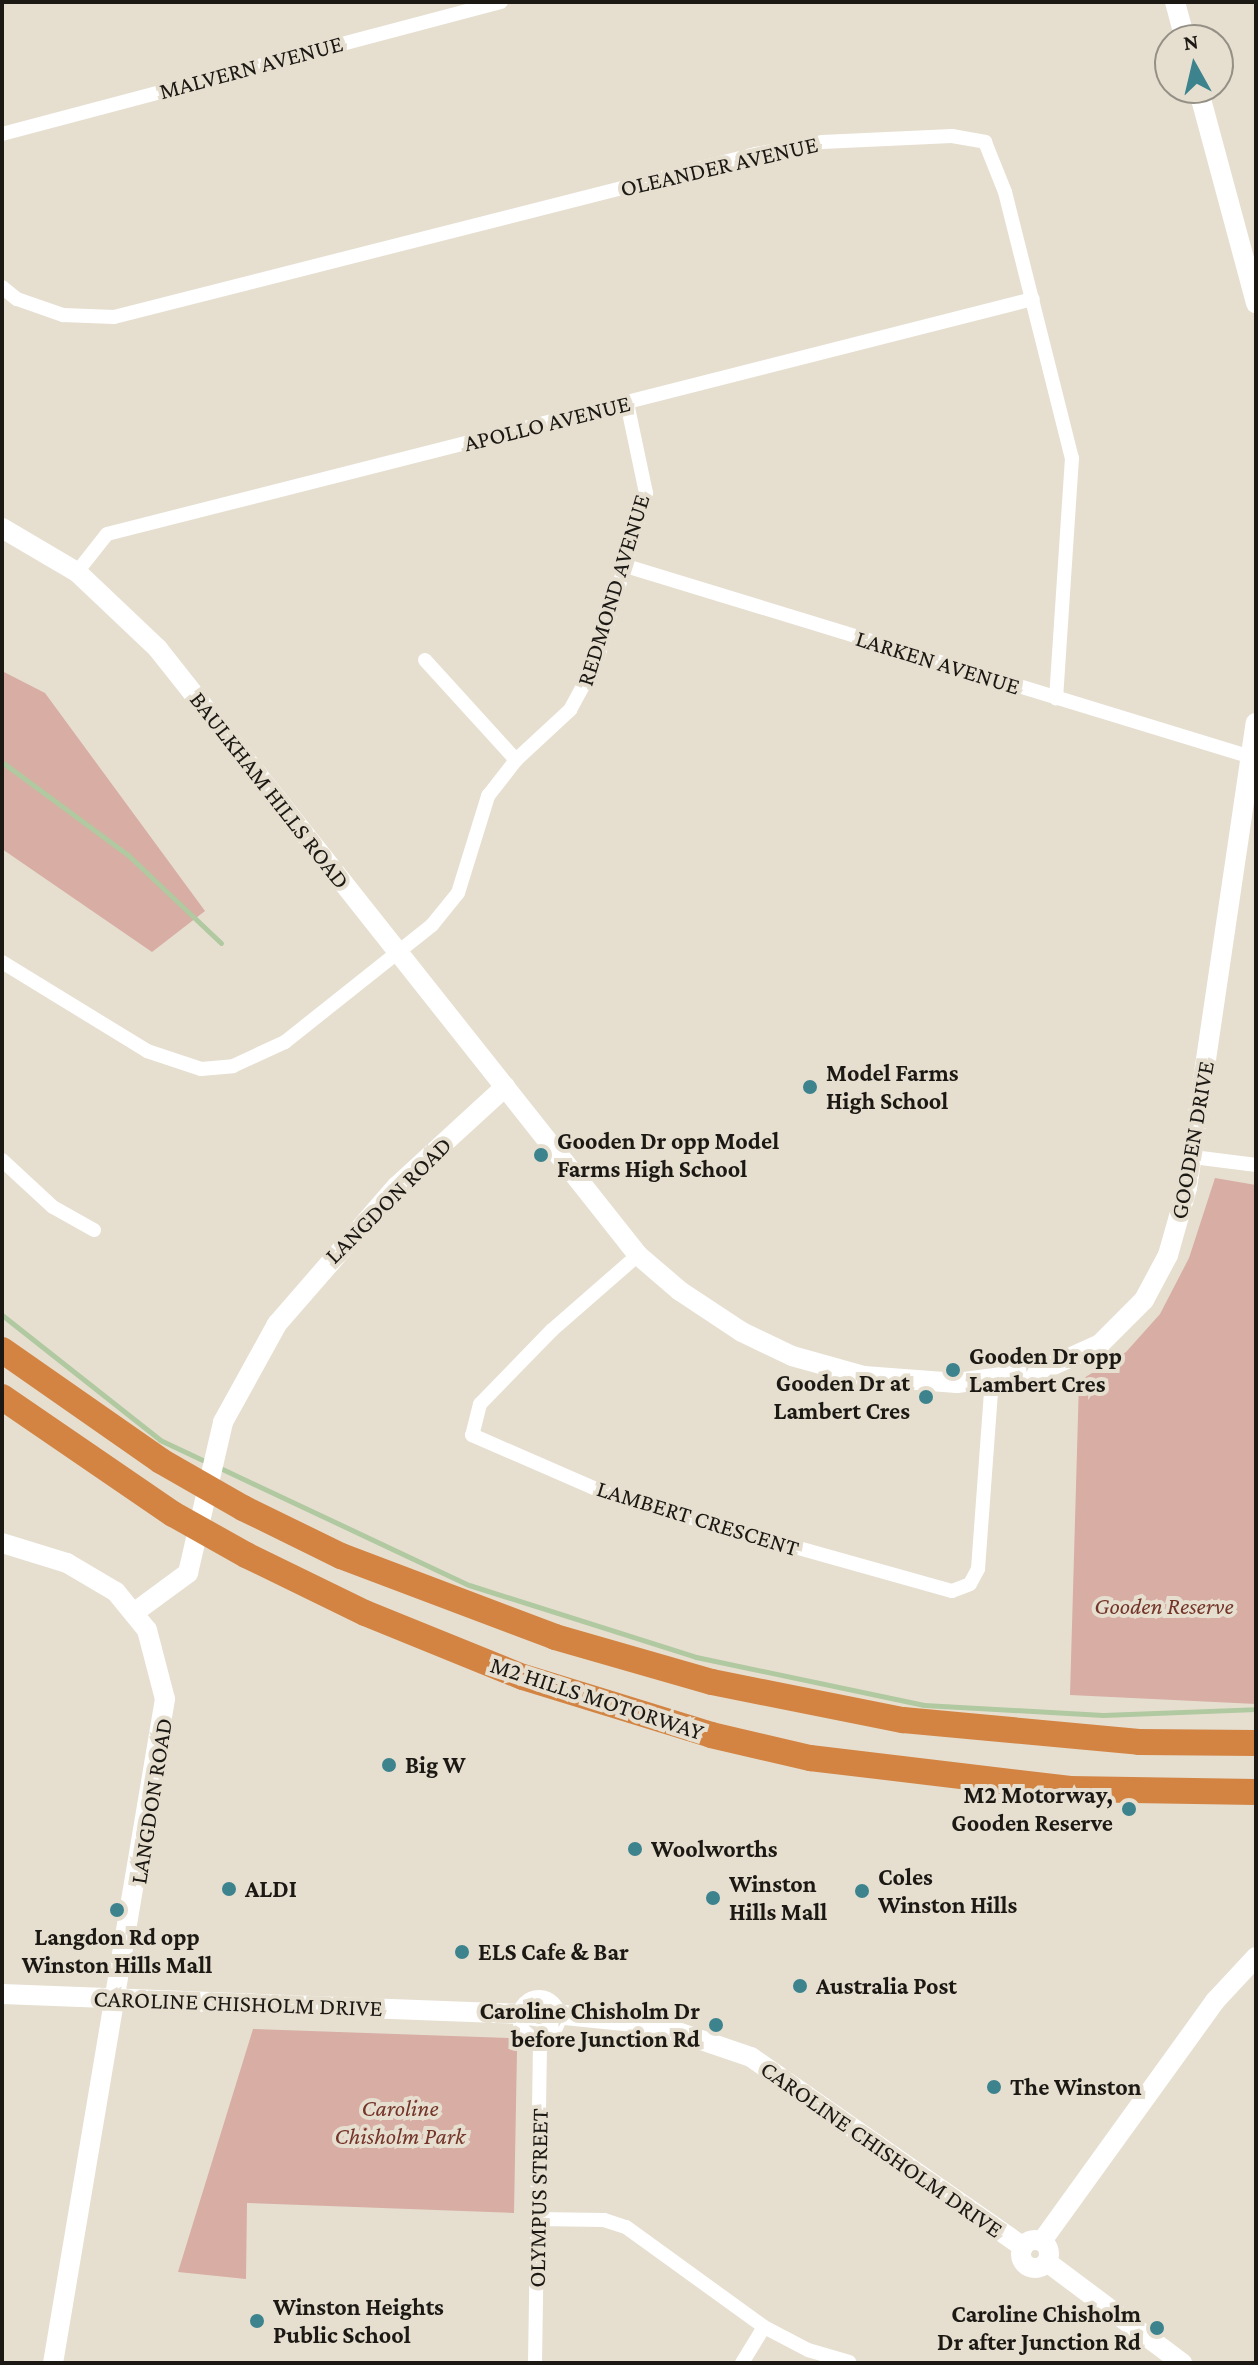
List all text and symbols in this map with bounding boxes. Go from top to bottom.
north arrow [1154,24,1234,104]
text: N [1182,28,1200,55]
street label: MALVERN AVENUE [156,29,346,105]
street label: OLEANDER AVENUE [618,129,820,203]
street label: APOLLO AVENUE [461,388,633,458]
street label: REDMOND AVENUE [570,491,656,689]
street label: LARKEN AVENUE [852,623,1024,701]
street label: BAULKHAM HILLS ROAD [184,685,356,895]
place label: Model Farms High School [826,1059,958,1115]
street label: GOODEN DRIVE [1164,1059,1220,1221]
marker: Model Farms High School [801,1078,819,1096]
place label: Gooden Dr opp Model Farms High School [557,1127,779,1183]
street label: LANGDON ROAD [319,1131,457,1269]
marker: Gooden Dr opp Model Farms High School [532,1146,550,1164]
place label: Gooden Dr opp Lambert Cres [969,1342,1122,1398]
marker: Gooden Dr opp Lambert Cres [944,1361,962,1379]
place label: Gooden Dr at Lambert Cres [773,1369,910,1425]
marker: Gooden Dr at Lambert Cres [917,1388,935,1406]
street label: LAMBERT CRESCENT [594,1474,802,1562]
park label: Gooden Reserve [1094,1592,1234,1620]
street label: M2 HILLS MOTORWAY [487,1650,707,1746]
street label: LANGDON ROAD [124,1716,178,1886]
place label: Big W [405,1751,466,1779]
marker: Big W [380,1756,398,1774]
place label: M2 Motorway, Gooden Reserve [951,1781,1113,1837]
marker: M2 Motorway, Gooden Reserve [1120,1800,1138,1818]
place label: Woolworths [651,1835,778,1863]
marker: Woolworths [626,1840,644,1858]
place label: Coles Winston Hills [878,1863,1017,1919]
place label: Winston Hills Mall [729,1870,827,1926]
place label: ALDI [245,1875,297,1903]
marker: ALDI [220,1880,238,1898]
marker: Coles Winston Hills [853,1882,871,1900]
marker: Winston Hills Mall [704,1889,722,1907]
marker: Langdon Rd opp Winston Hills Mall [108,1901,126,1919]
place label: Langdon Rd opp Winston Hills Mall [22,1923,212,1979]
place label: ELS Cafe & Bar [478,1938,629,1966]
marker: ELS Cafe & Bar [453,1943,471,1961]
place label: Australia Post [816,1972,957,2000]
marker: Australia Post [791,1977,809,1995]
street label: CAROLINE CHISHOLM DRIVE [93,1984,383,2022]
place label: Caroline Chisholm Dr before Junction Rd [479,1997,700,2053]
marker: Caroline Chisholm Dr before Junction Rd [707,2016,725,2034]
street label: CAROLINE CHISHOLM DRIVE [755,2054,1009,2244]
place label: The Winston [1010,2073,1141,2101]
marker: The Winston [985,2078,1003,2096]
park label: Caroline Chisholm Park [335,2094,465,2150]
street label: OLYMPUS STREET [522,2108,554,2288]
place label: Winston Heights Public School [273,2293,444,2349]
place label: Caroline Chisholm Dr after Junction Rd [937,2300,1141,2356]
marker: Winston Heights Public School [248,2312,266,2330]
marker: Caroline Chisholm Dr after Junction Rd [1148,2319,1166,2337]

